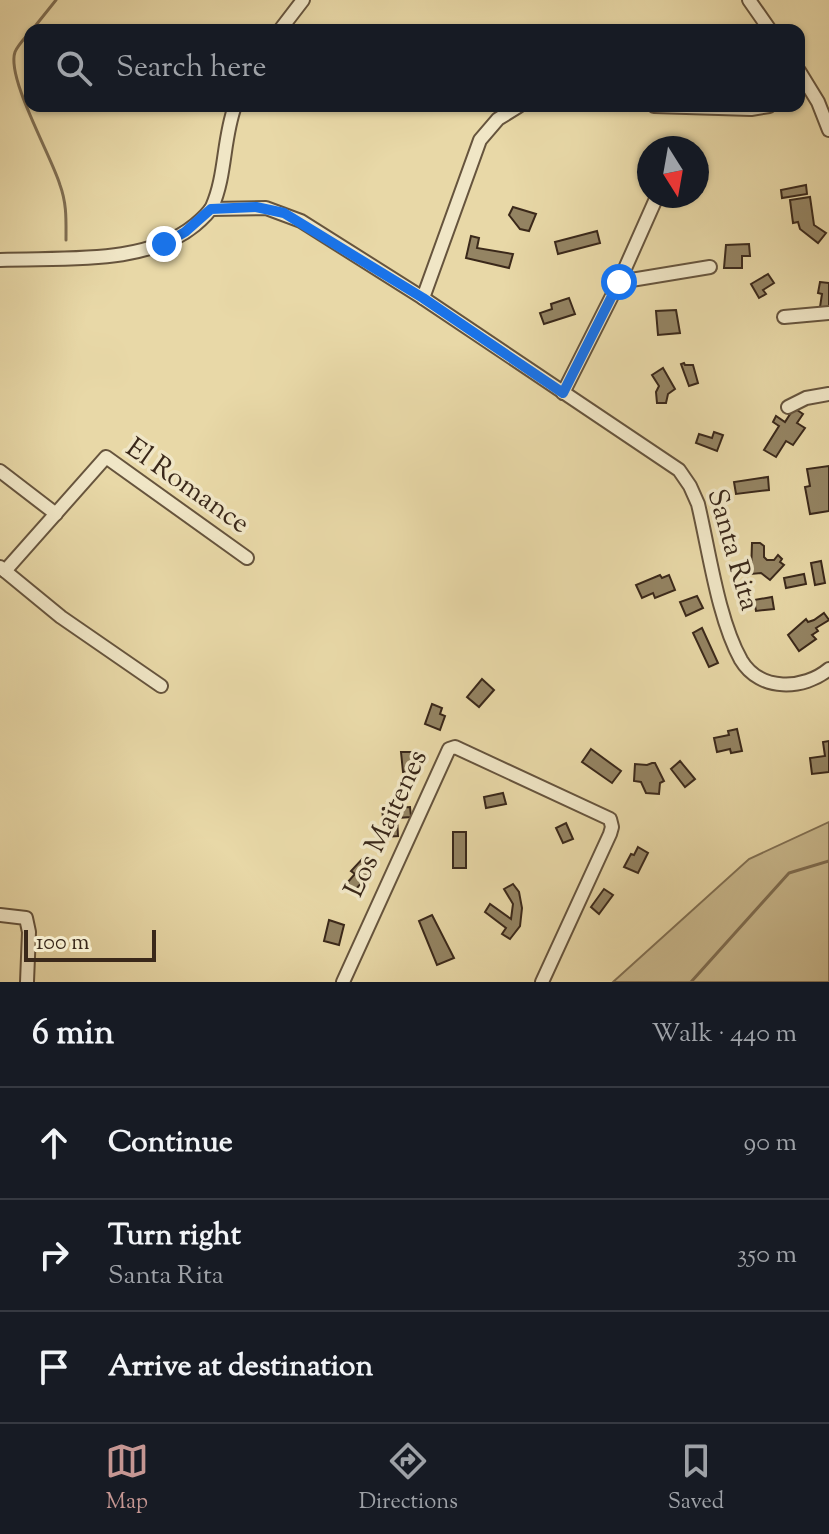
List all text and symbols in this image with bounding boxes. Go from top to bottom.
search box [24,24,805,112]
icon: search [52,46,96,90]
text: Search here [116,47,266,90]
north arrow [637,136,709,208]
route end [146,226,182,262]
route start [601,264,637,300]
street label: El Romance [117,430,257,544]
street label: Santa Rita [696,485,768,616]
street label: Los Maitenes [335,744,439,904]
scale bar [24,926,156,962]
text: 100 m [36,928,89,960]
text: 6 min [32,1010,114,1059]
text: Walk · 440 m [652,1016,797,1053]
icon: ahead [32,1121,76,1165]
text: Continue [108,1122,233,1165]
text: 90 m [744,1125,797,1162]
text: Turn right [108,1215,241,1258]
icon: right [32,1233,76,1277]
text: 350 m [737,1237,797,1274]
text: Santa Rita [108,1258,224,1295]
icon: arrive [32,1345,76,1389]
text: Arrive at destination [108,1346,373,1389]
tab: Map [105,1439,149,1519]
tab: Directions [359,1439,458,1519]
tab: Saved [668,1439,724,1519]

